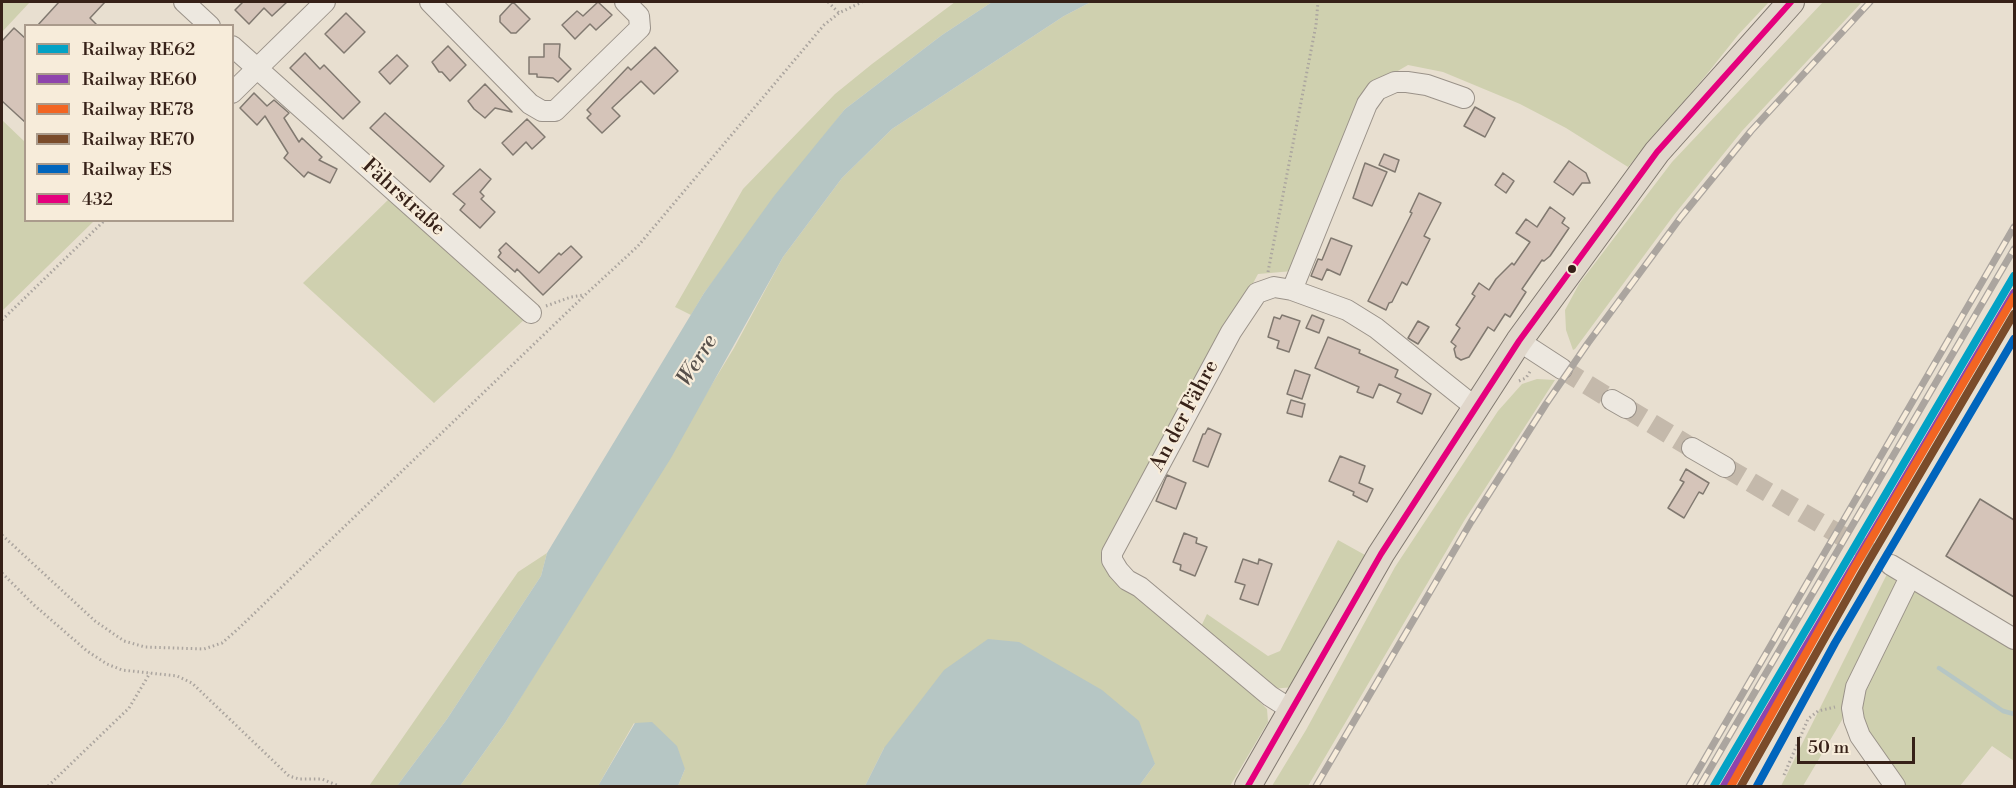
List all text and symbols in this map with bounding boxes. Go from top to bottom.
legend [24,24,234,222]
text: Railway RE62 [82,38,195,61]
text: Railway RE60 [82,68,197,91]
text: Railway RE78 [82,98,194,121]
text: Railway RE70 [82,128,195,151]
street label: Fährstraße [356,154,450,242]
text: Railway ES [82,158,172,181]
text: 432 [82,188,113,211]
unlabelled marker [1566,263,1578,275]
water label: Werre [672,330,724,392]
street label: An der Fähre [1145,356,1225,476]
scale bar [1800,725,1918,763]
text: 50 m [1808,736,1849,759]

